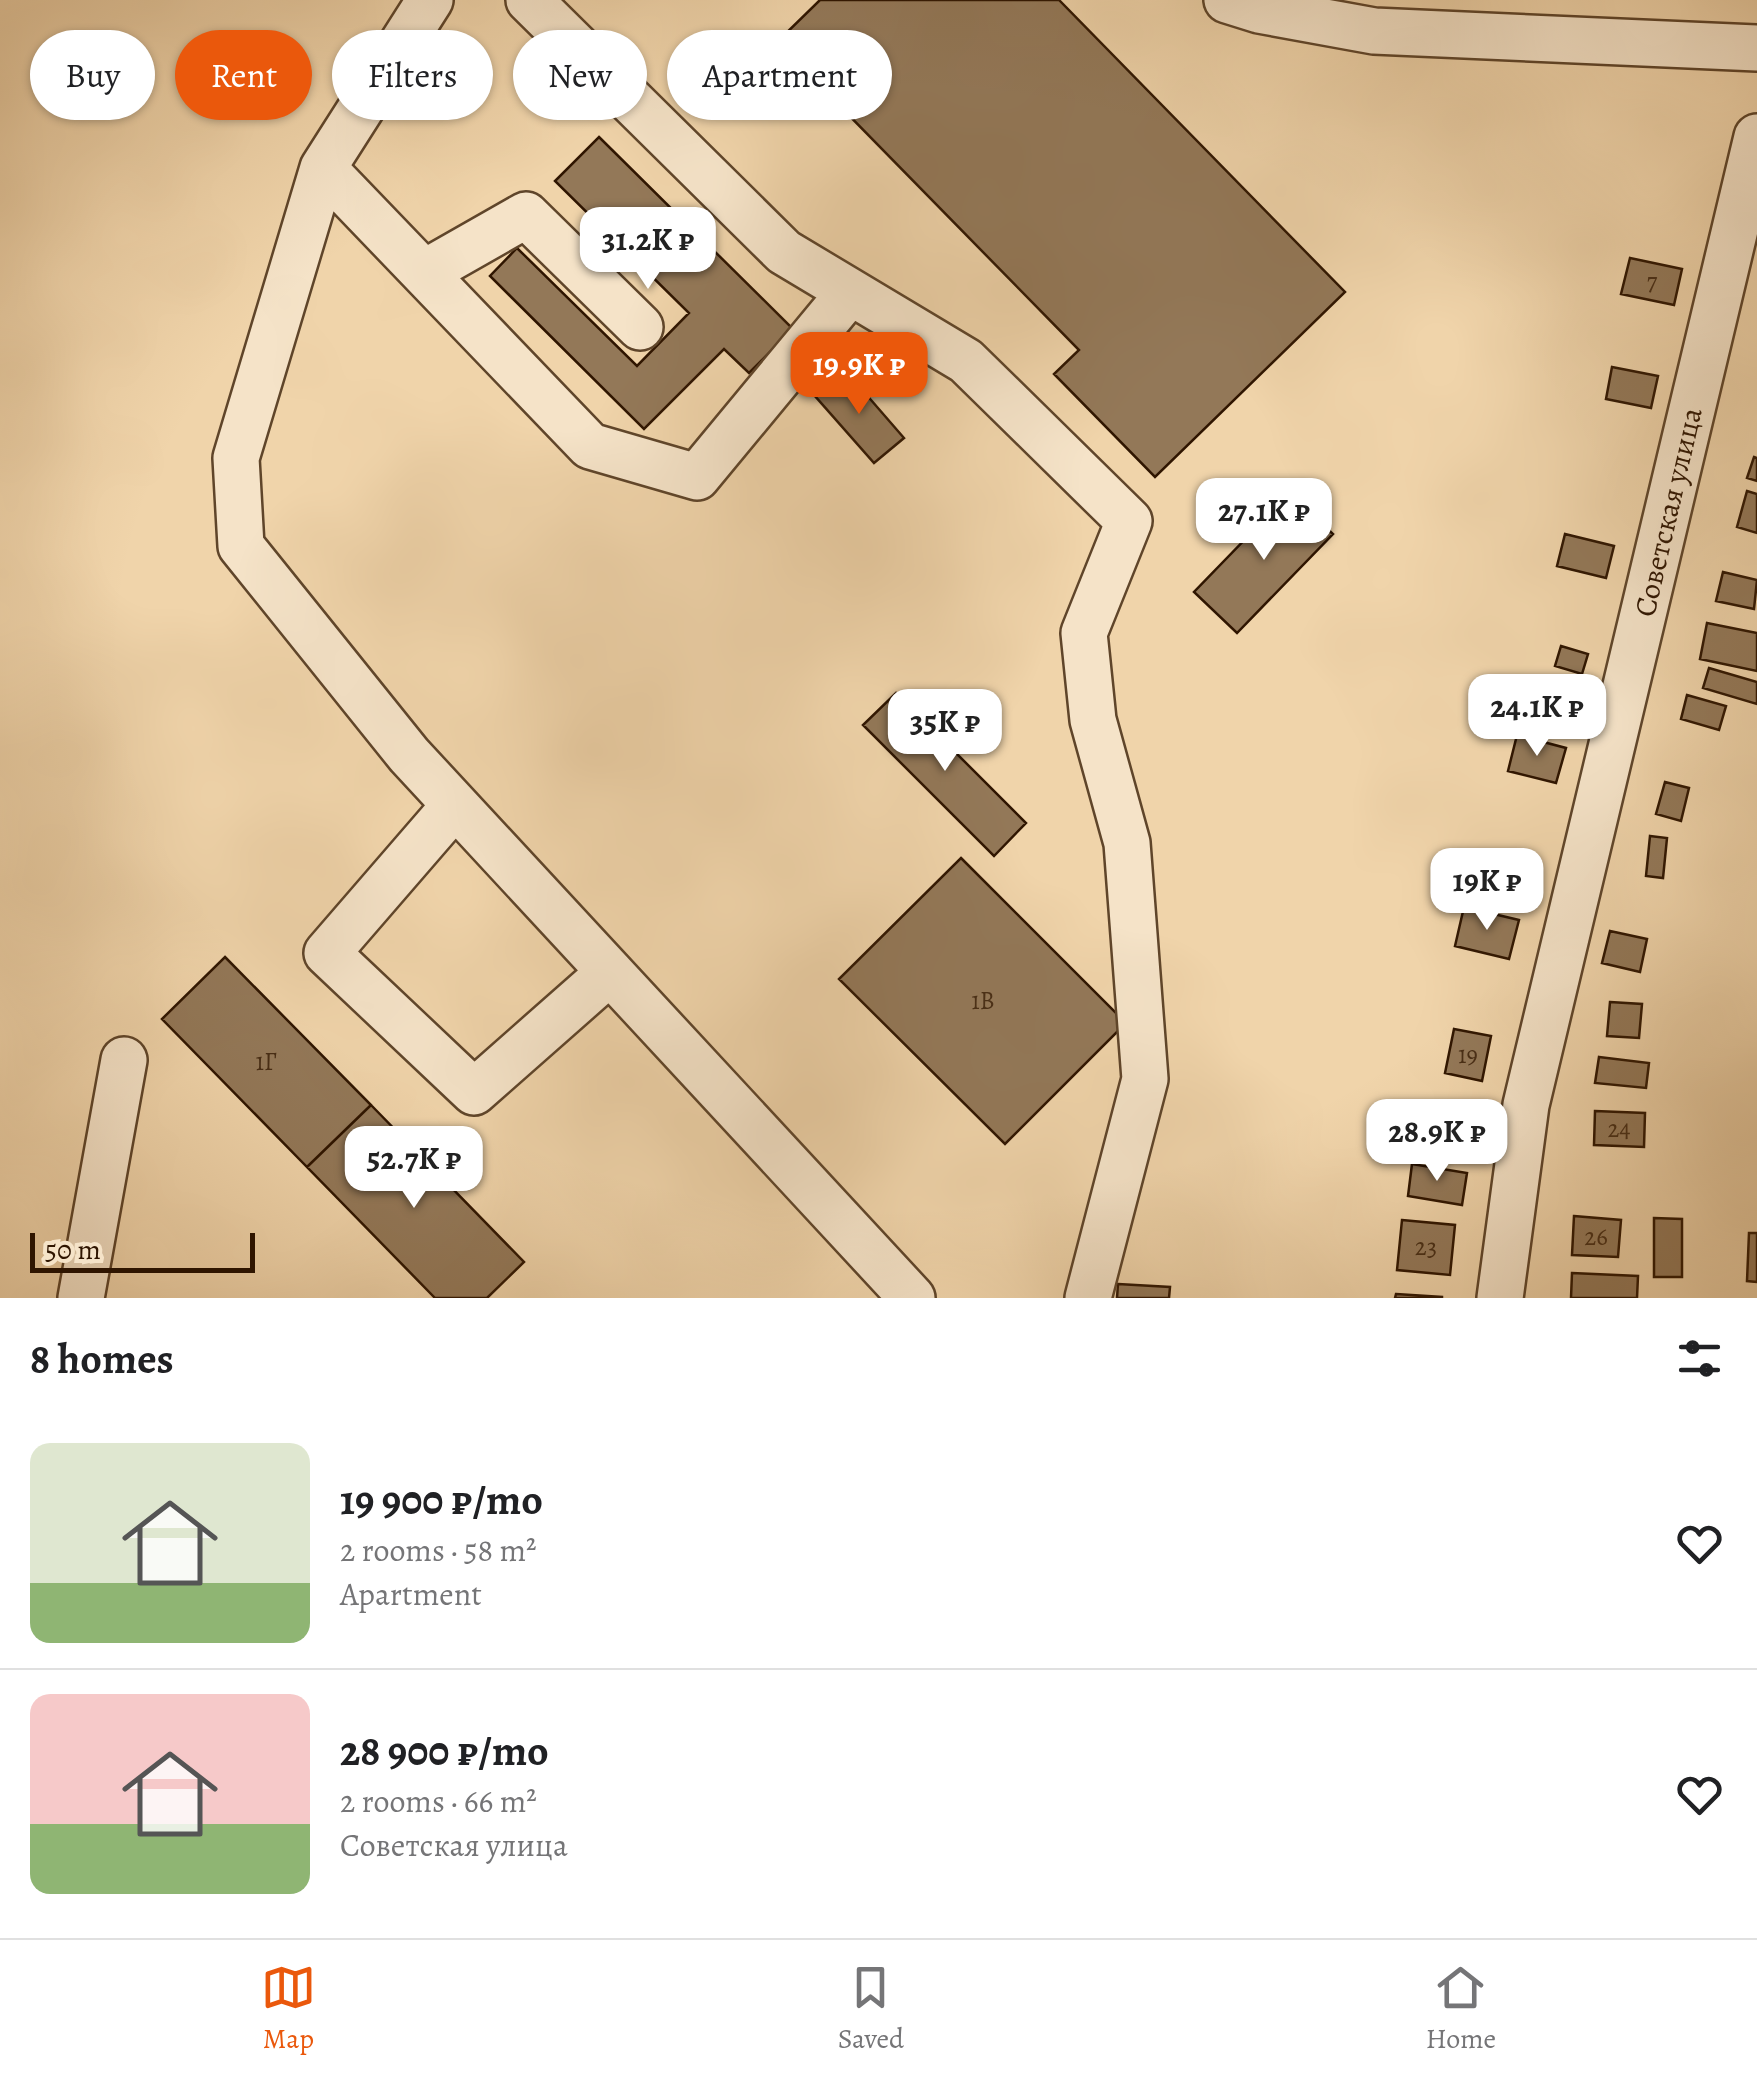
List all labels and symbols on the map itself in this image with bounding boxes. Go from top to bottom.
pin: 31.2K ₽ [556,207,740,292]
house number: 7 [1647,265,1658,299]
pin: 19.9K ₽ [767,332,951,417]
street label: Советская улица [1625,403,1712,620]
pin: 27.1K ₽ [1172,478,1356,563]
pin: 24.1K ₽ [1445,674,1629,759]
pin: 35K ₽ [875,689,1015,774]
pin: 19K ₽ [1417,848,1557,933]
house number: 1В [971,984,995,1018]
house number: 19 [1458,1038,1478,1072]
house number: 1Г [256,1045,277,1079]
pin: 28.9K ₽ [1345,1099,1529,1184]
house number: 24 [1607,1112,1631,1146]
pin: 52.7K ₽ [322,1126,506,1211]
house number: 26 [1584,1220,1608,1254]
scale bar [30,1228,255,1272]
house number: 23 [1415,1230,1437,1264]

